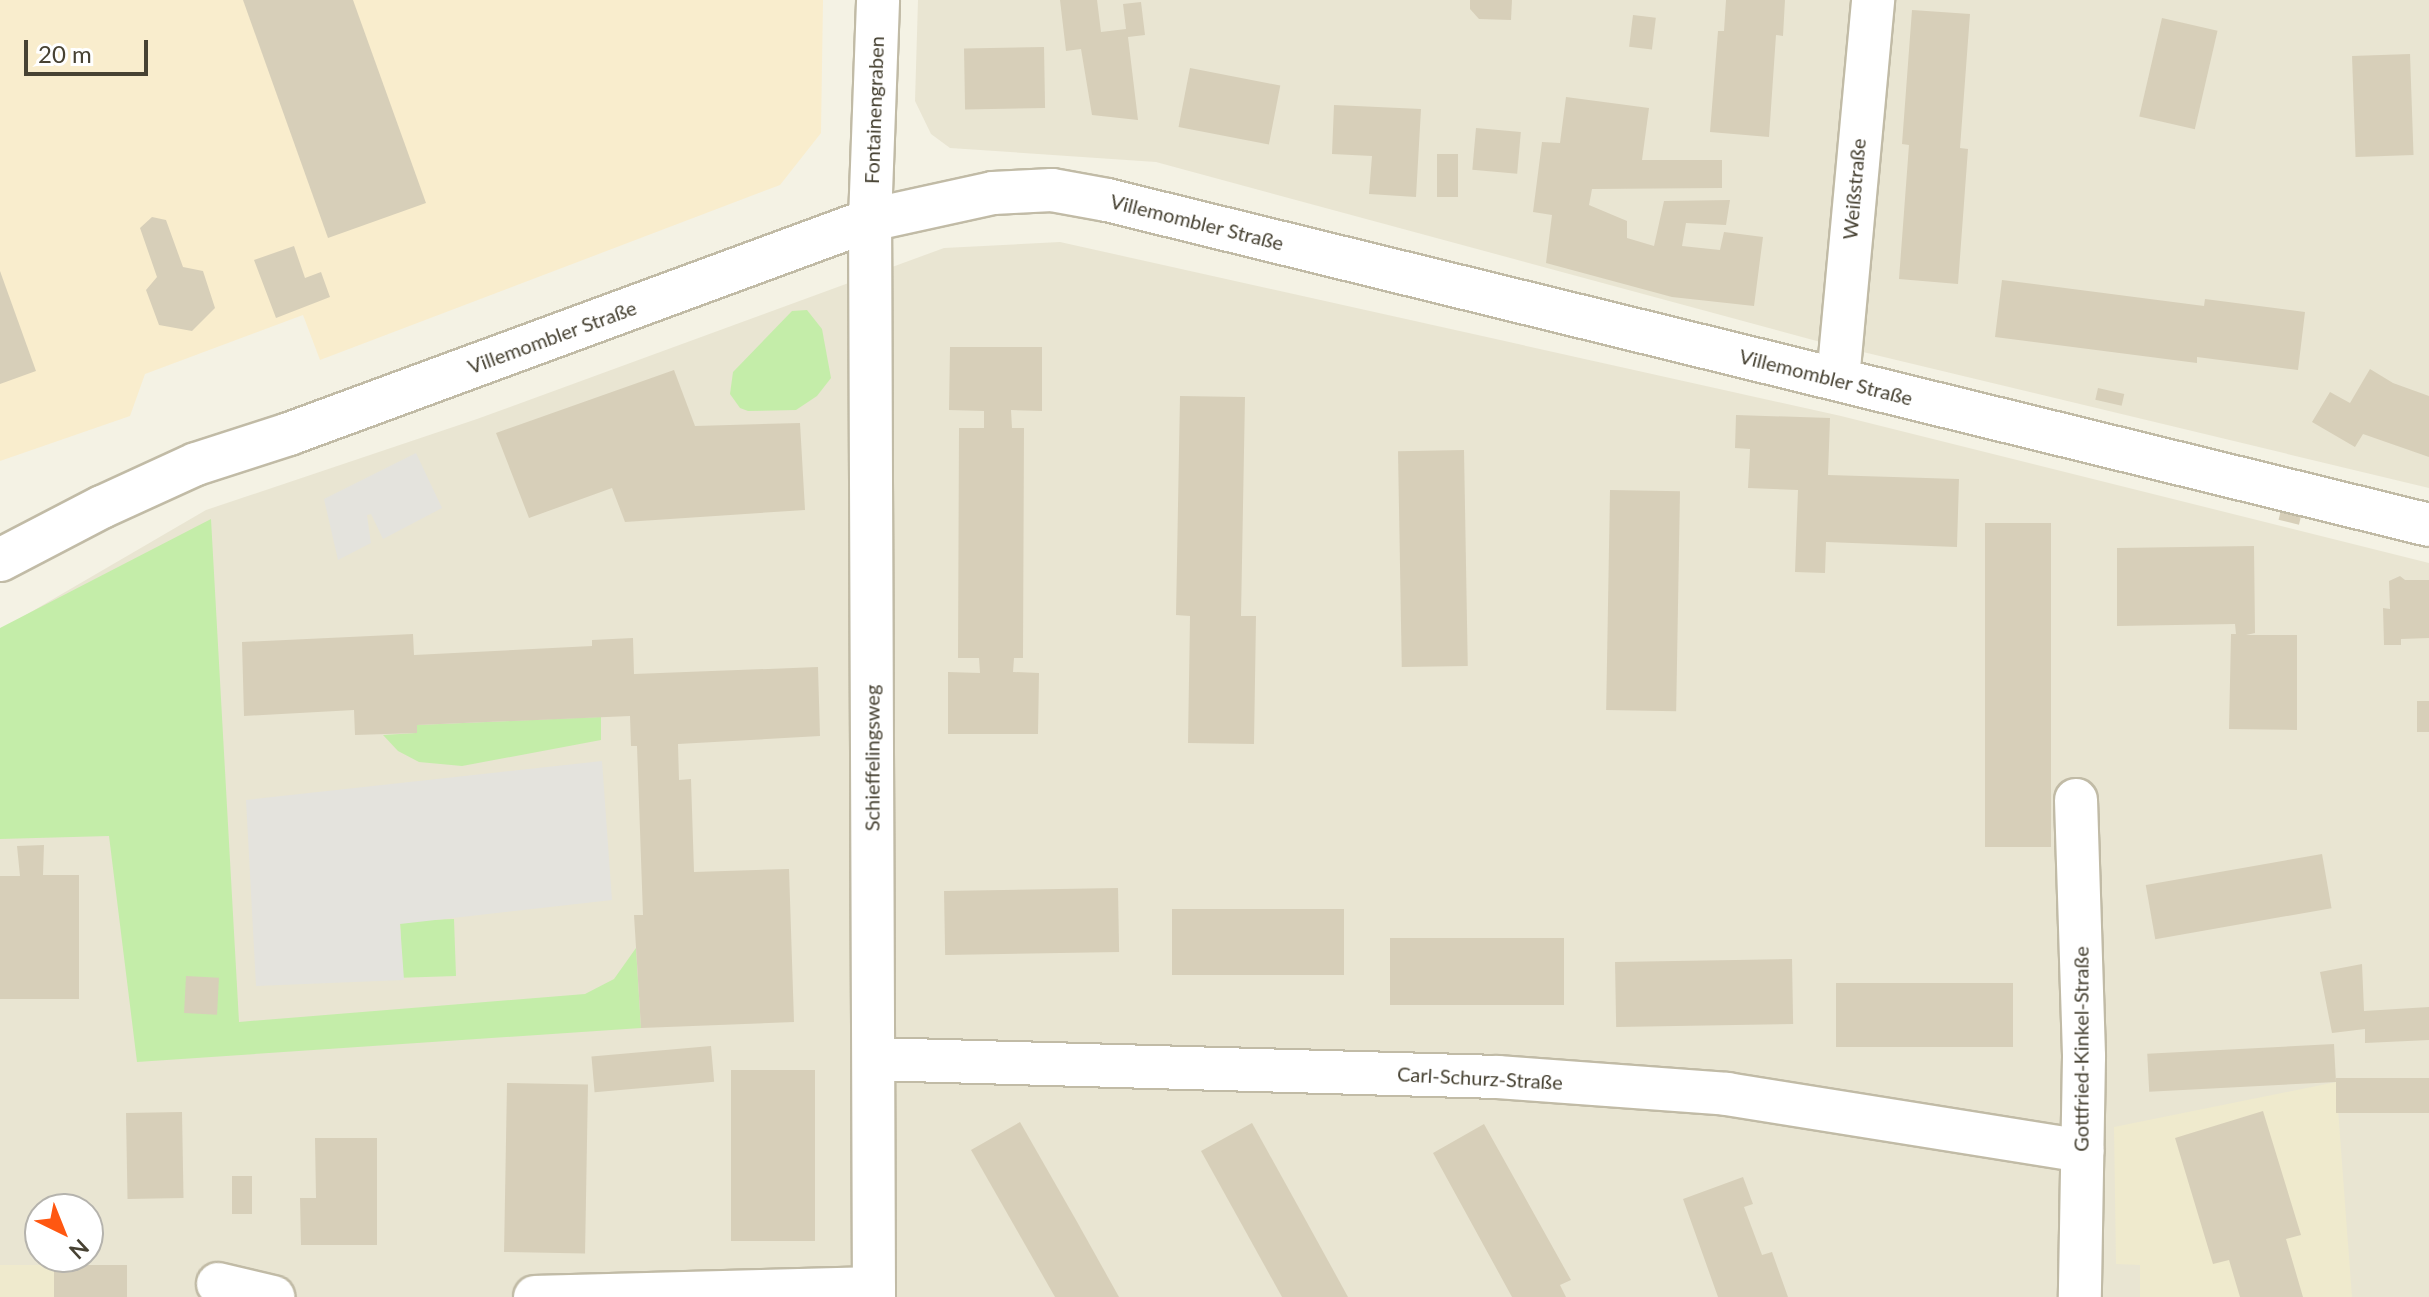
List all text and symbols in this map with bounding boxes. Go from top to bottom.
scale bar [28,24,152,74]
street label: Fontainengraben [859,36,889,184]
text: 20 m [38,39,92,68]
street label: Weißstraße [1838,137,1870,241]
street label: Villemombler Straße [1108,189,1286,255]
street label: Villemombler Straße [464,295,640,379]
street label: Villemombler Straße [1737,344,1915,410]
street label: Schieffelingsweg [860,685,884,831]
street label: Gottfried-Kinkel-Straße [2069,946,2093,1152]
street label: Carl-Schurz-Straße [1397,1062,1563,1094]
north arrow [24,1193,104,1273]
text: N [64,1234,95,1265]

